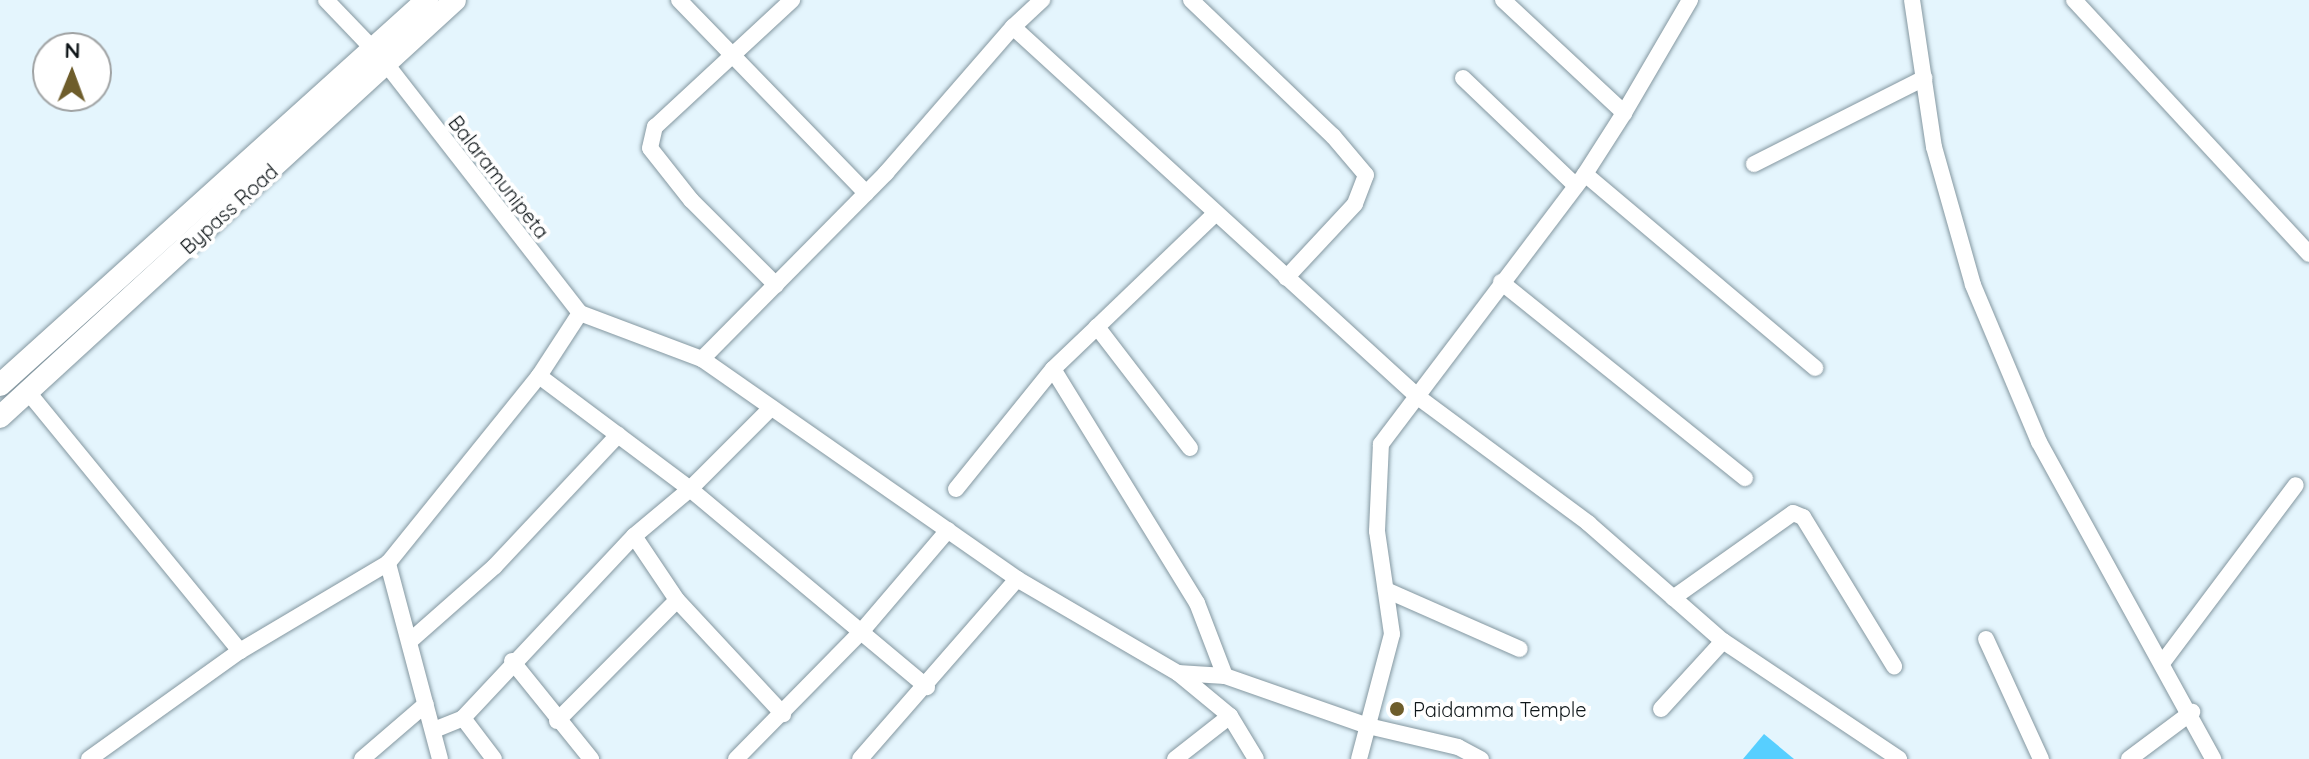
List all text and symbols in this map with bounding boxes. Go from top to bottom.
north arrow [32,32,112,112]
text: N [64,36,81,64]
street label: Balaramunipeta [444,111,554,243]
street label: Bypass Road [175,159,283,259]
place label: Paidamma Temple [1413,697,1587,721]
marker: Paidamma Temple [1388,700,1406,718]

